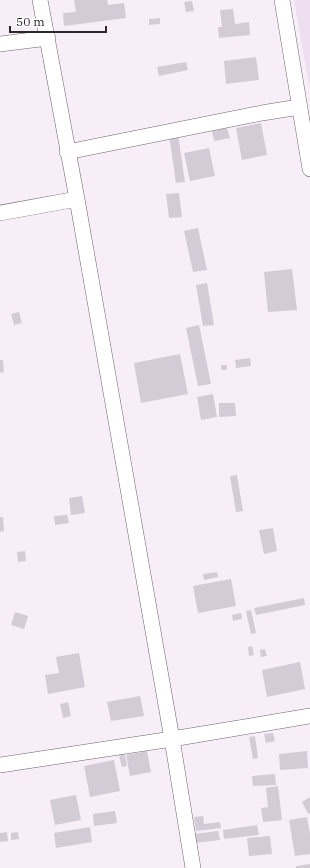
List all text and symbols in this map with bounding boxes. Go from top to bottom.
scale bar [10,8,106,34]
text: 50 m [16,14,45,29]

